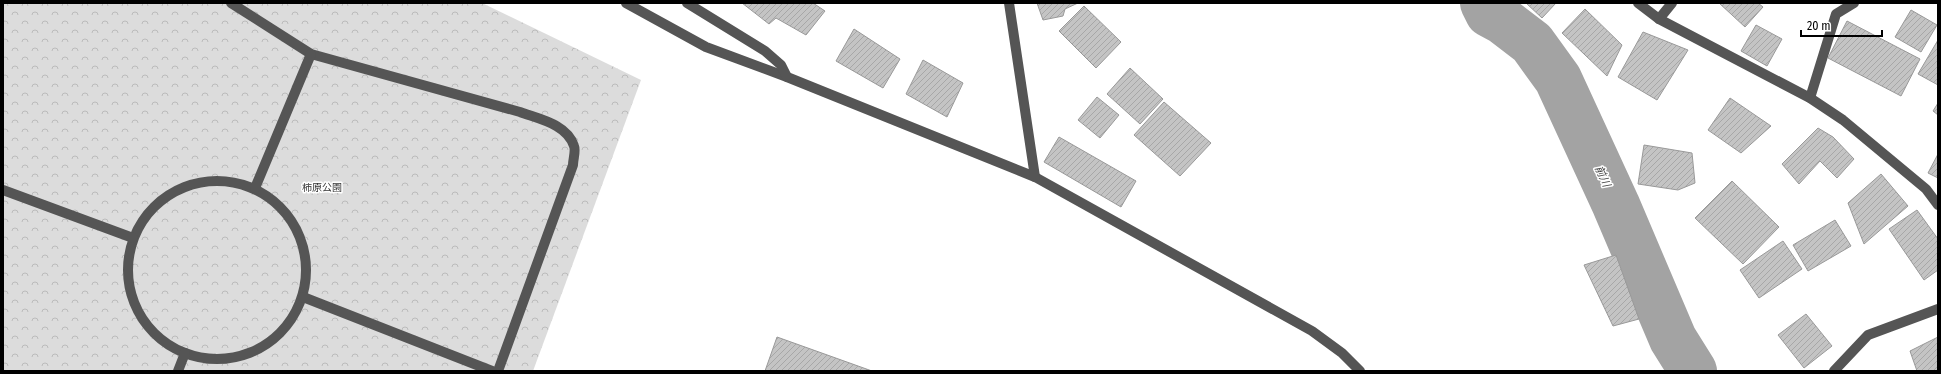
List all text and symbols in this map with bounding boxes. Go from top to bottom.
scale bar [1801,12,1882,38]
text: 20 m [1807,19,1831,33]
water label: 前川 [1592,163,1614,190]
park label: 柿原公園 [302,182,342,194]

